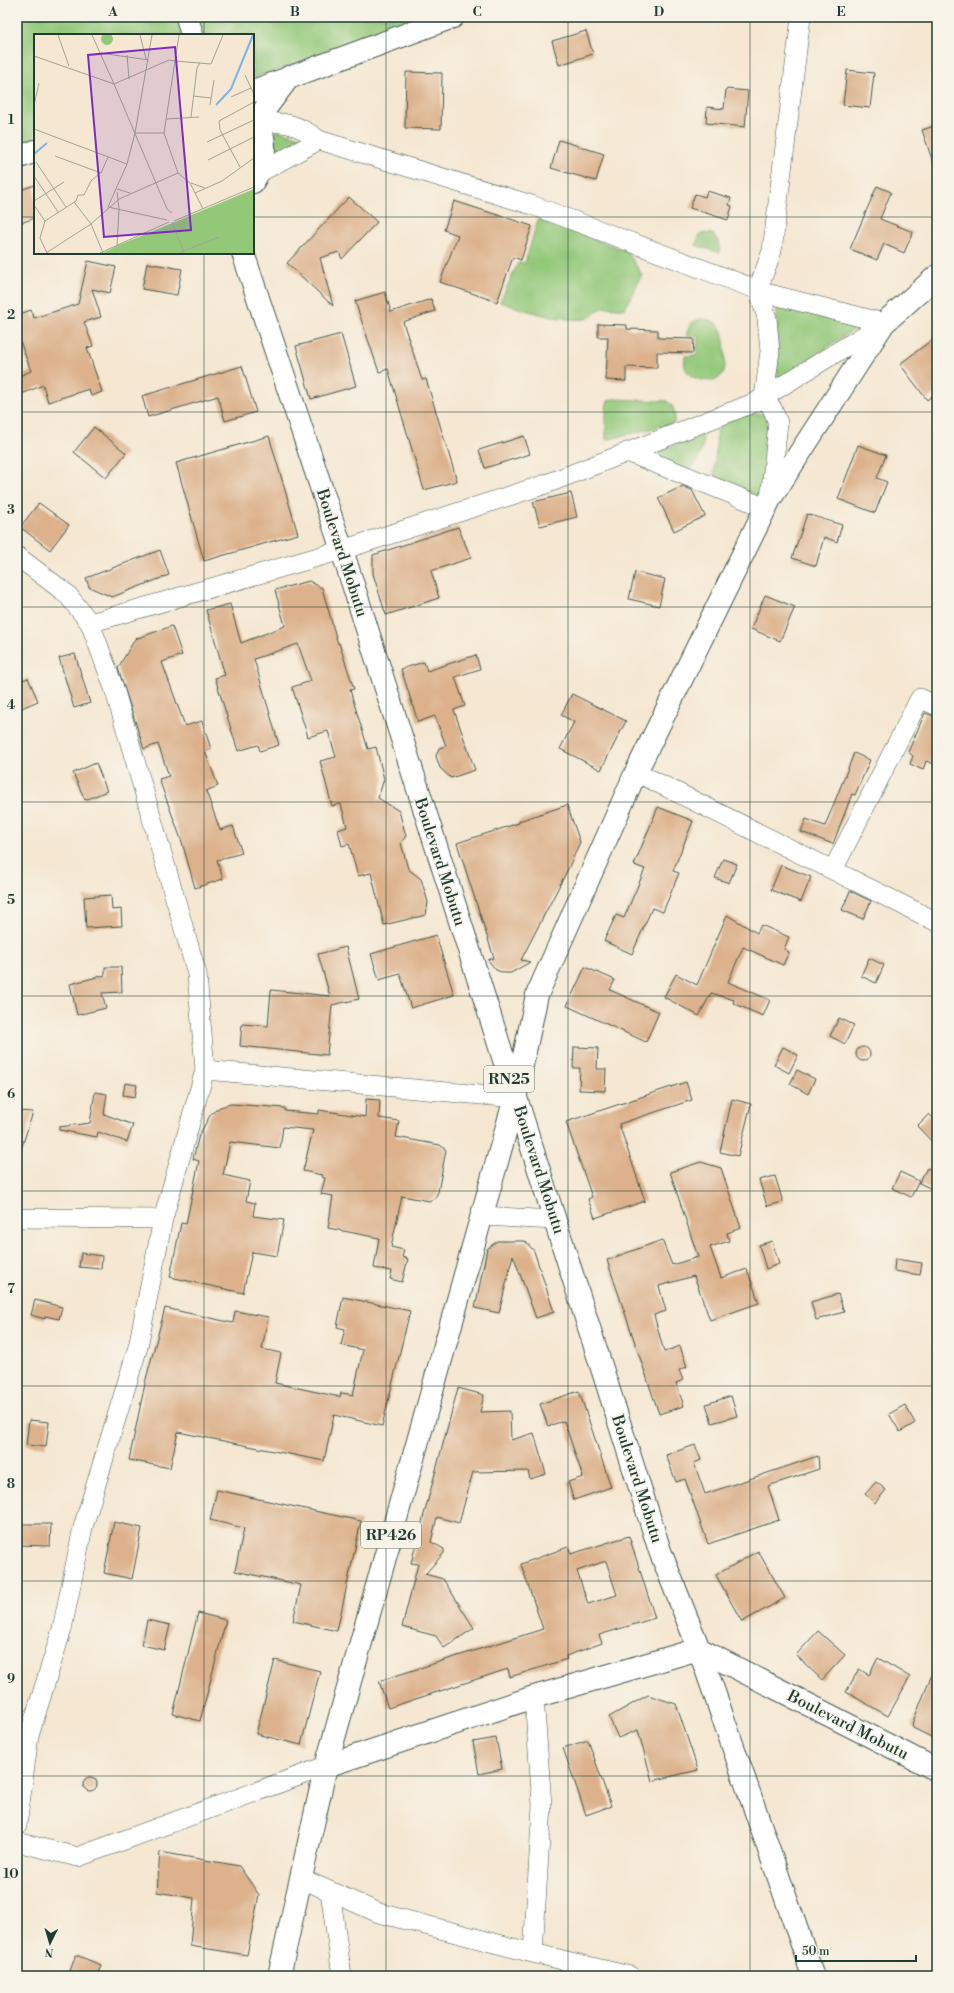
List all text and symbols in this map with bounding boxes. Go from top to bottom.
text: A [107,4,118,20]
text: B [290,4,300,20]
text: C [472,4,482,20]
text: D [654,4,664,20]
text: E [836,4,846,20]
inset map [34,34,254,254]
text: 1 [8,112,15,128]
text: 2 [7,307,15,323]
street label: Boulevard Mobutu [312,485,372,620]
text: 3 [7,502,15,518]
text: 4 [7,697,16,713]
street label: Boulevard Mobutu [410,794,470,929]
text: 5 [7,892,15,908]
road number: RN25 [484,1066,534,1092]
text: 6 [7,1086,15,1102]
street label: Boulevard Mobutu [509,1102,569,1237]
text: 7 [7,1281,15,1297]
street label: Boulevard Mobutu [607,1411,667,1546]
text: 8 [7,1476,15,1492]
road number: RP426 [361,1522,421,1548]
text: 9 [7,1671,15,1687]
street label: Boulevard Mobutu [783,1685,912,1764]
text: 10 [3,1866,19,1882]
north arrow [30,1923,70,1963]
scale bar [796,1937,916,1963]
text: 50 m [802,1944,830,1959]
text: N [44,1945,54,1959]

